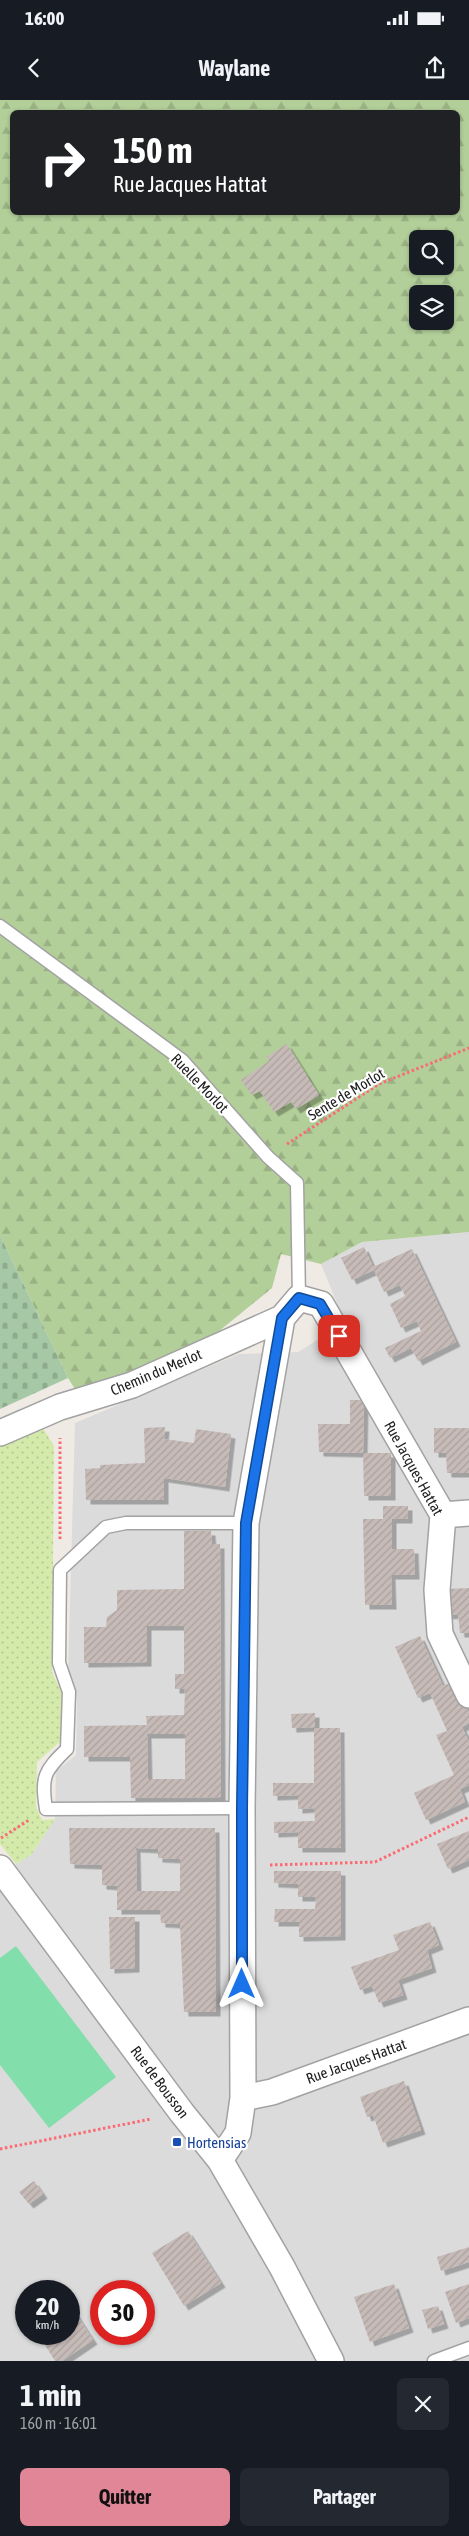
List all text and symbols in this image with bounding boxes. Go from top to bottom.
text: 16:00 [25,7,64,29]
icon: back [20,54,48,82]
icon: share [421,54,449,82]
text: Waylane [199,55,270,81]
icon: right [30,130,95,195]
text: 150 m [113,130,192,170]
text: Rue Jacques Hattat [113,171,267,197]
map controls [409,230,454,330]
button: search [409,230,454,275]
button: layers [409,285,454,330]
street label: Ruelle Morlot [168,1050,232,1116]
street label: Sente de Morlot [305,1065,387,1123]
pin [318,1315,360,1357]
icon: arrive [325,1322,353,1350]
street label: Chemin du Merlot [108,1345,204,1399]
street label: Rue Jacques Hattat [381,1418,447,1518]
position arrow [215,1957,267,2009]
street label: Rue Jacques Hattat [304,2035,408,2087]
street label: Rue de Bousson [127,2043,193,2121]
place label: Hortensias [187,2134,246,2151]
marker: Hortensias [171,2136,183,2148]
speed limit sign: 30 [90,2280,155,2345]
text: 20 [36,2292,59,2320]
text: km/h [36,2318,59,2332]
text: 1 min [20,2378,81,2412]
button: close [397,2378,449,2430]
text: 160 m · 16:01 [20,2414,97,2432]
button: Quitter [20,2468,230,2526]
button: Partager [240,2468,449,2526]

